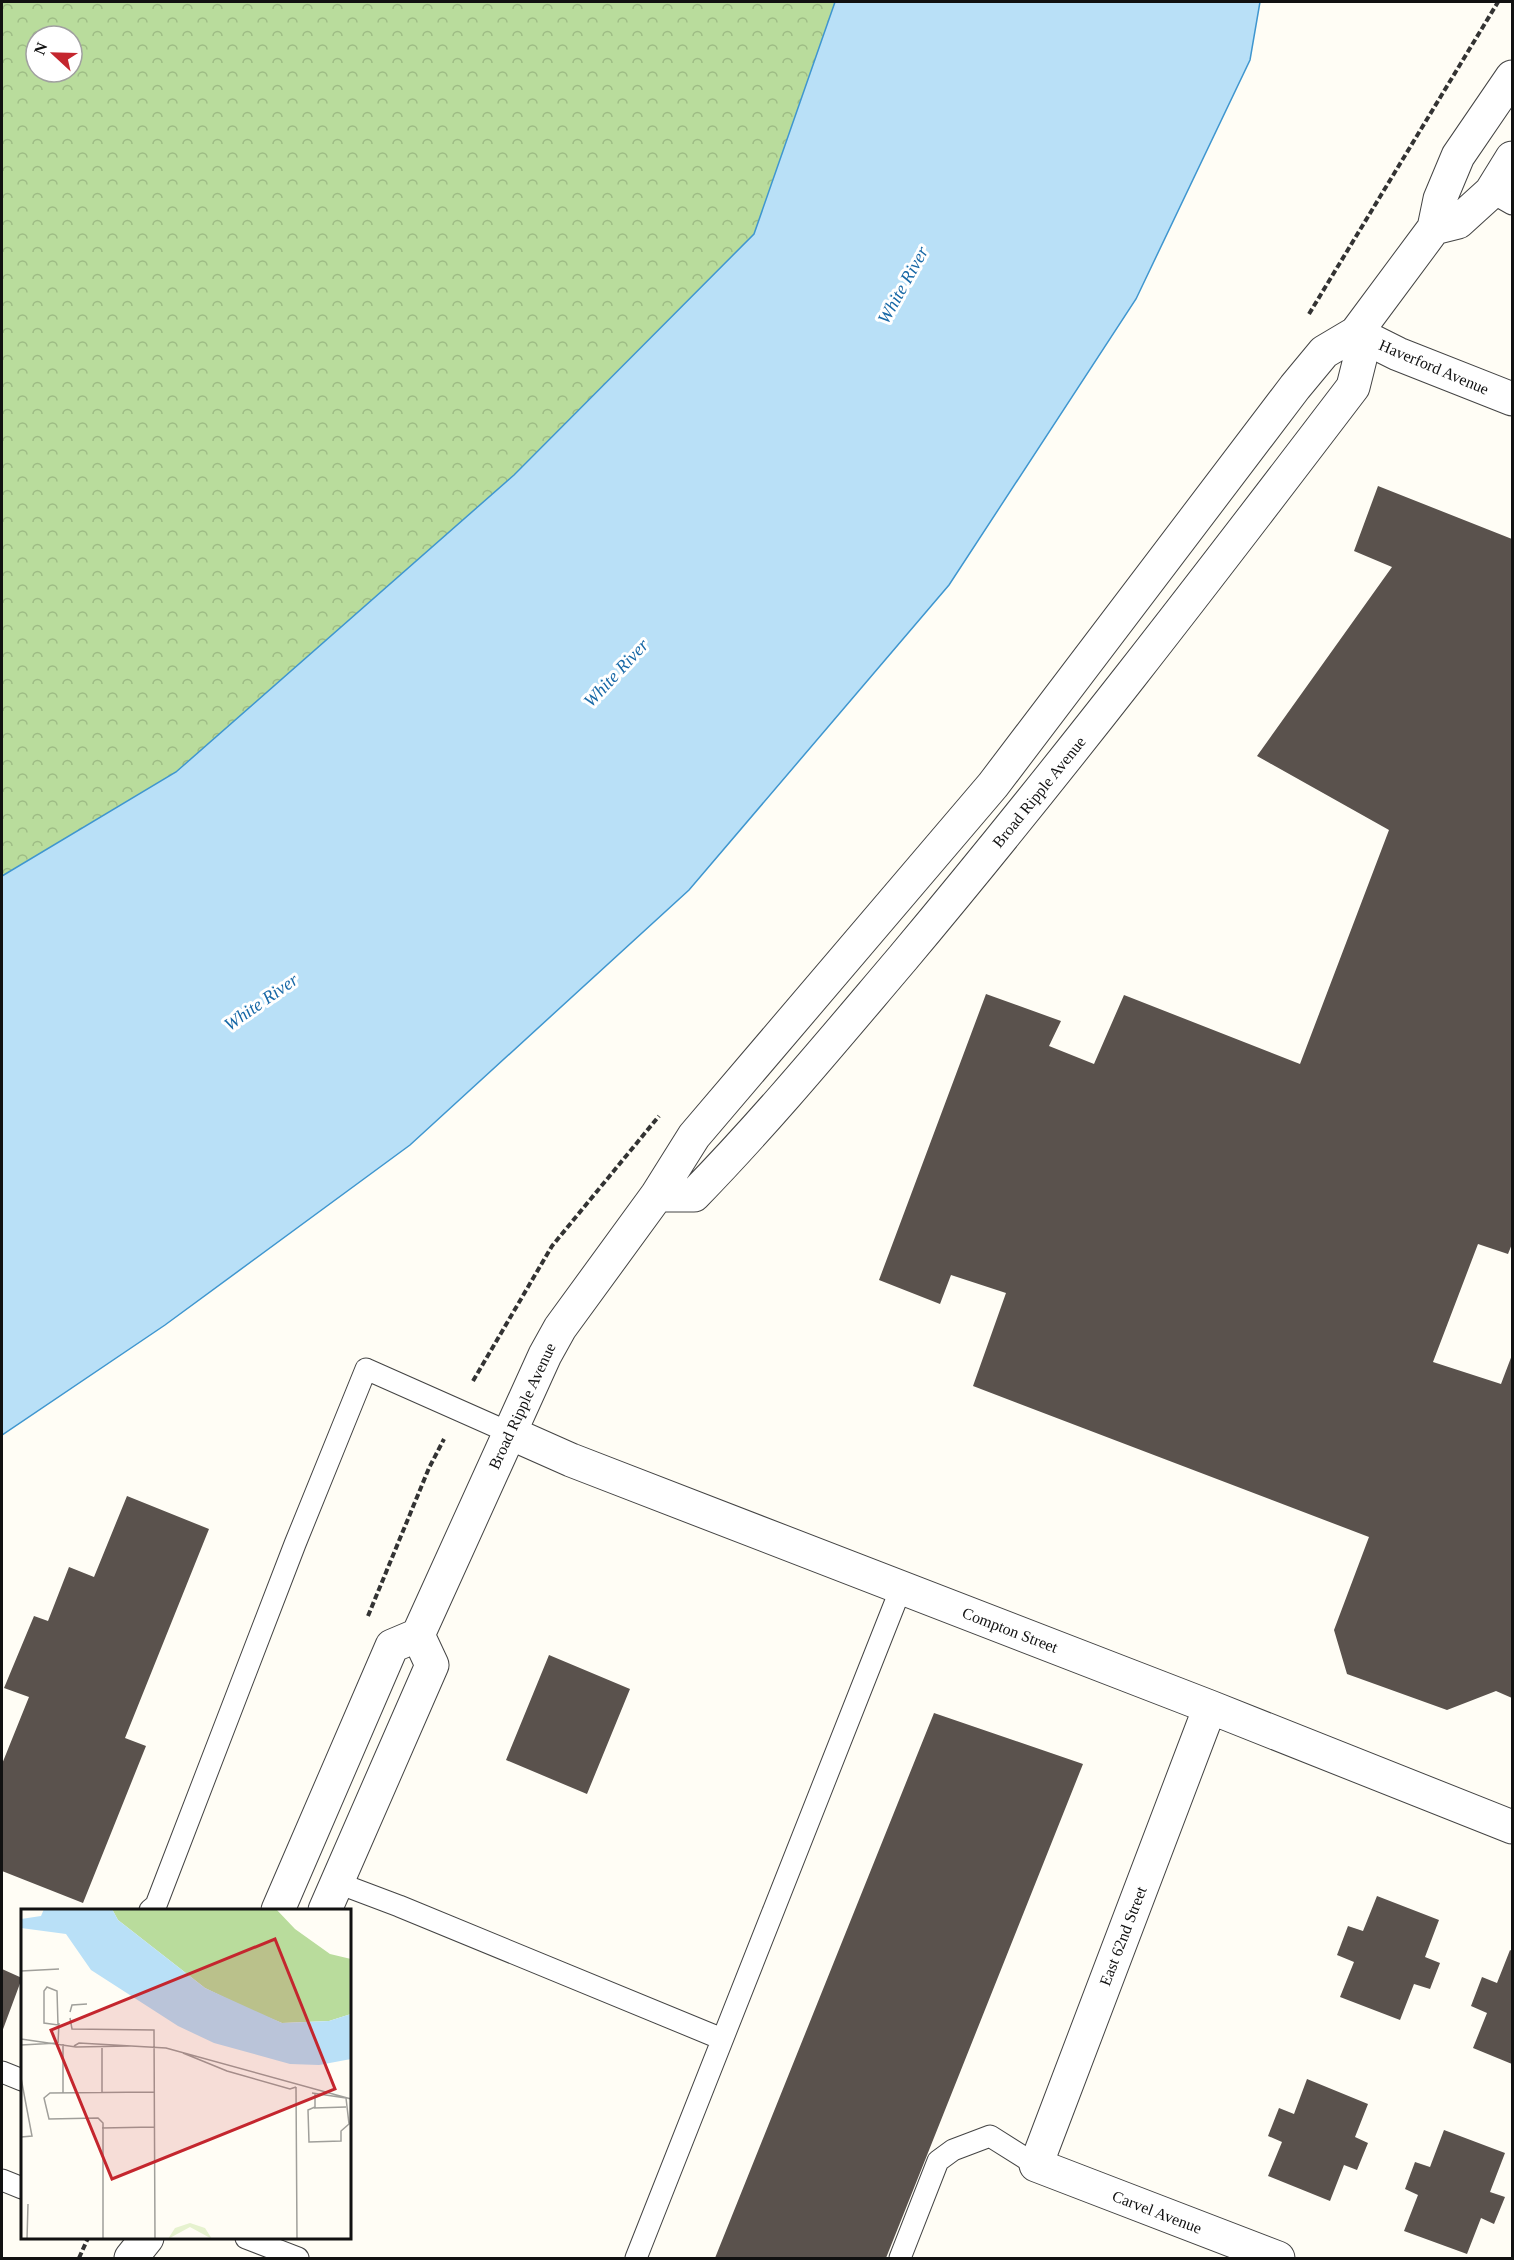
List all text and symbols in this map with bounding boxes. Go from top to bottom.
north arrow [24,24,84,84]
text: N [31,40,51,57]
water label: White River [874,242,933,327]
street label: Haverford Avenue [1377,336,1491,398]
water label: White River [580,634,653,711]
street label: Broad Ripple Avenue [989,733,1090,851]
water label: White River [220,969,303,1035]
street label: Broad Ripple Avenue [485,1340,560,1472]
street label: Compton Street [960,1604,1061,1657]
street label: East 62nd Street [1096,1883,1150,1988]
inset map [21,1909,351,2239]
street label: Carvel Avenue [1110,2187,1204,2237]

